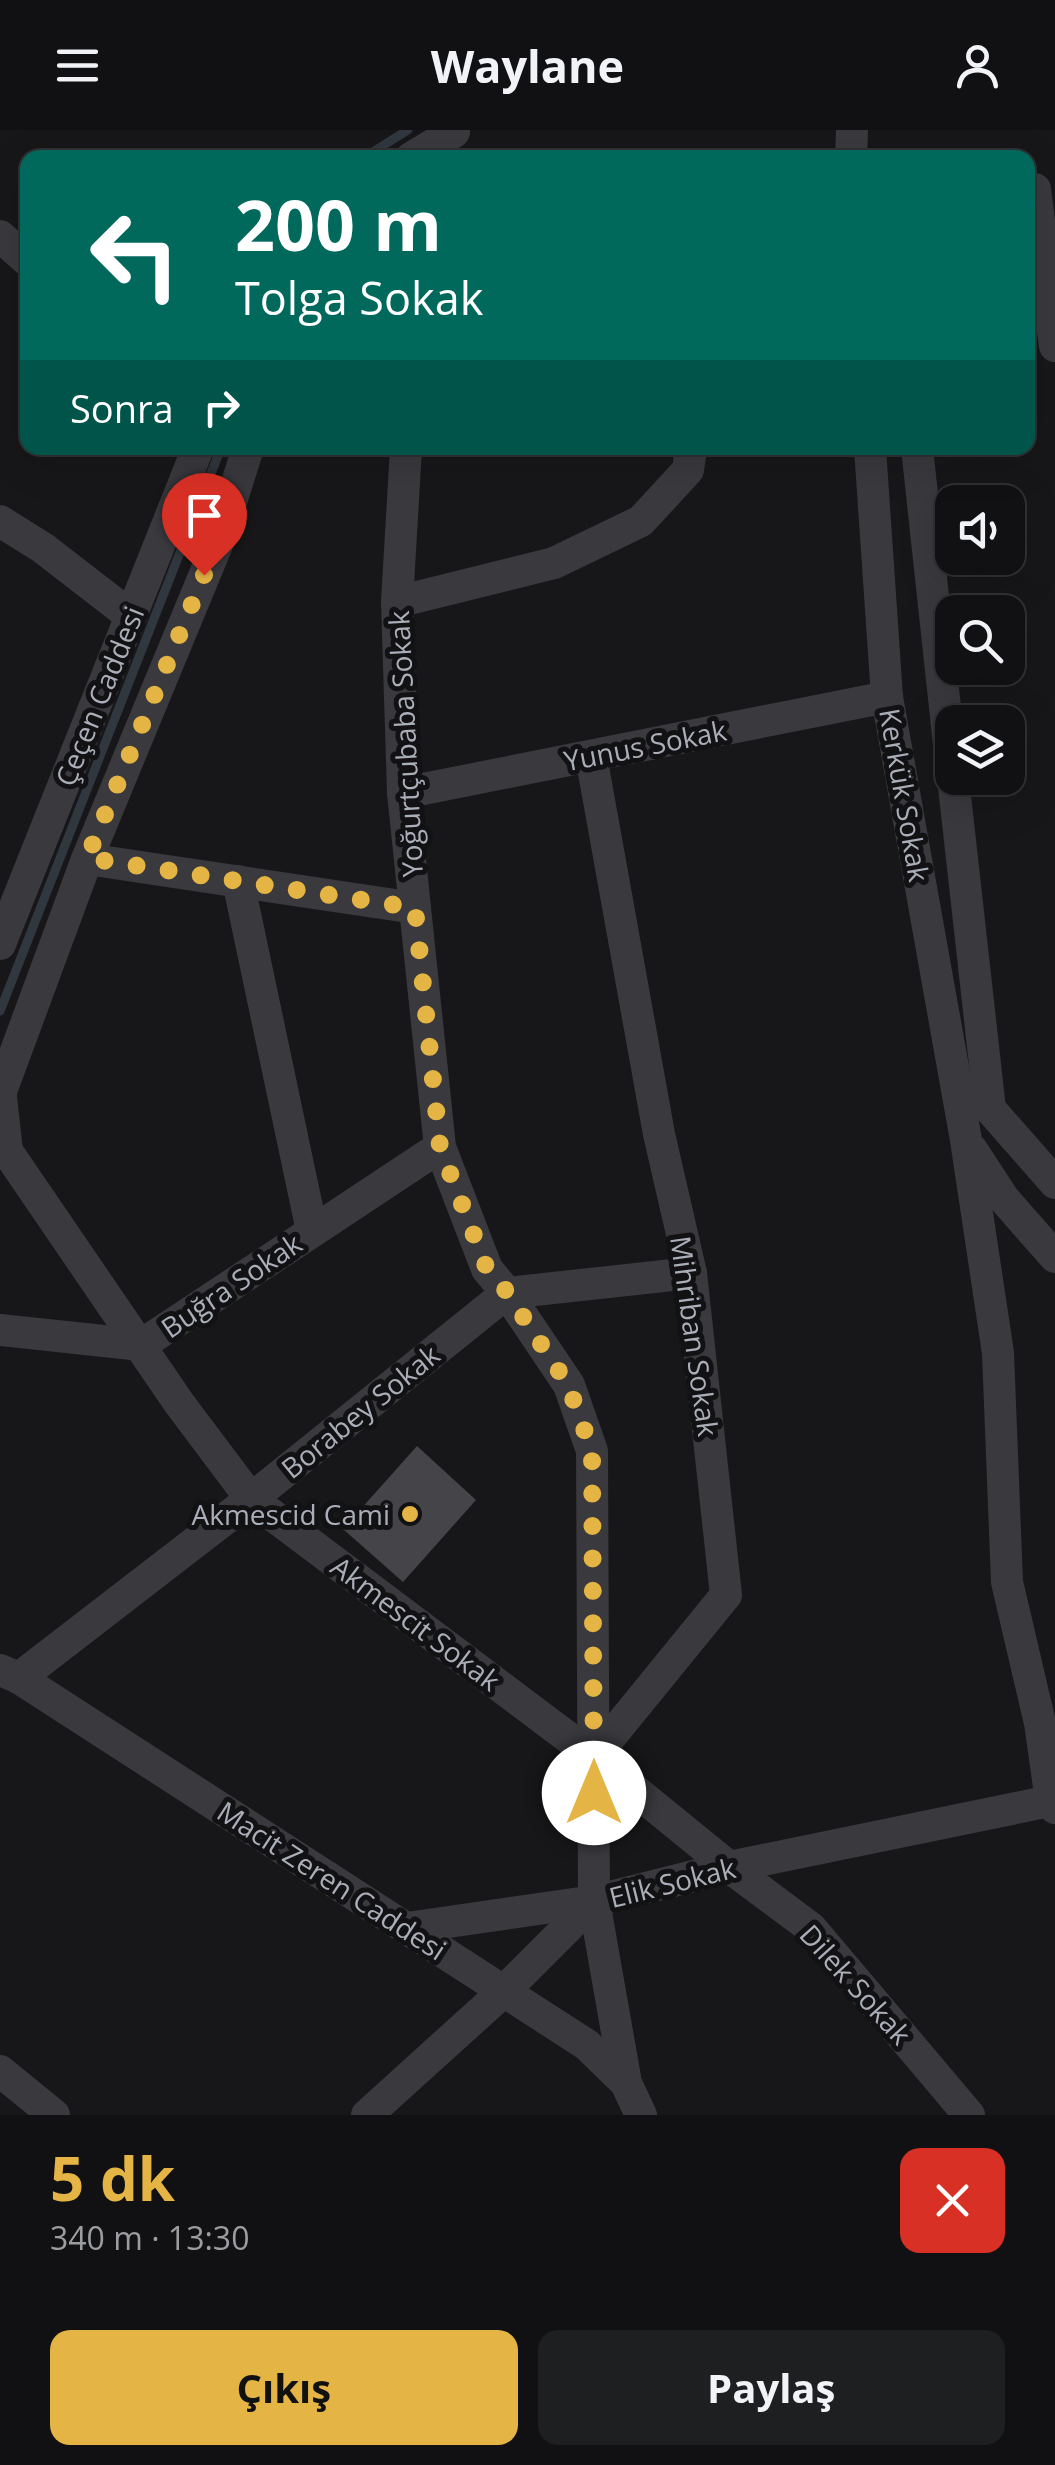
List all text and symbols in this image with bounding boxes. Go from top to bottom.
text: Waylane [431,35,624,96]
icon: menu [50,38,105,93]
icon: person [950,38,1005,93]
text: 200 m [235,176,442,272]
icon: left [70,190,200,320]
text: Tolga Sokak [235,267,483,328]
icon: right [194,380,249,435]
text: Sonra [70,382,174,434]
pin [162,473,247,576]
map controls [935,485,1025,795]
button: sound [935,485,1025,575]
icon: arrive [177,488,232,543]
button: search [935,595,1025,685]
street label: Çeçen Caddesi [46,601,152,791]
street label: Yoğurtçubaba Sokak [379,610,431,878]
street label: Kerkük Sokak [871,705,939,885]
button: layers [935,705,1025,795]
street label: Yunus Sokak [560,711,730,779]
street label: Buğra Sokak [153,1224,309,1346]
street label: Mihriban Sokak [662,1233,728,1439]
street label: Borabey Sokak [273,1335,447,1487]
place label: Akmescid Cami [192,1495,390,1533]
marker: Akmescid Cami [399,1503,421,1525]
street label: Akmescit Sokak [324,1547,508,1699]
position arrow [542,1741,646,1845]
street label: Macit Zeren Caddesi [210,1792,454,1968]
street label: Elik Sokak [605,1848,739,1916]
street label: Dilek Sokak [792,1916,920,2052]
text: 5 dk [50,2137,175,2219]
button: close [900,2148,1005,2253]
text: 340 m · 13:30 [50,2216,249,2259]
button: Çıkış [50,2330,518,2445]
button: Paylaş [538,2330,1005,2445]

